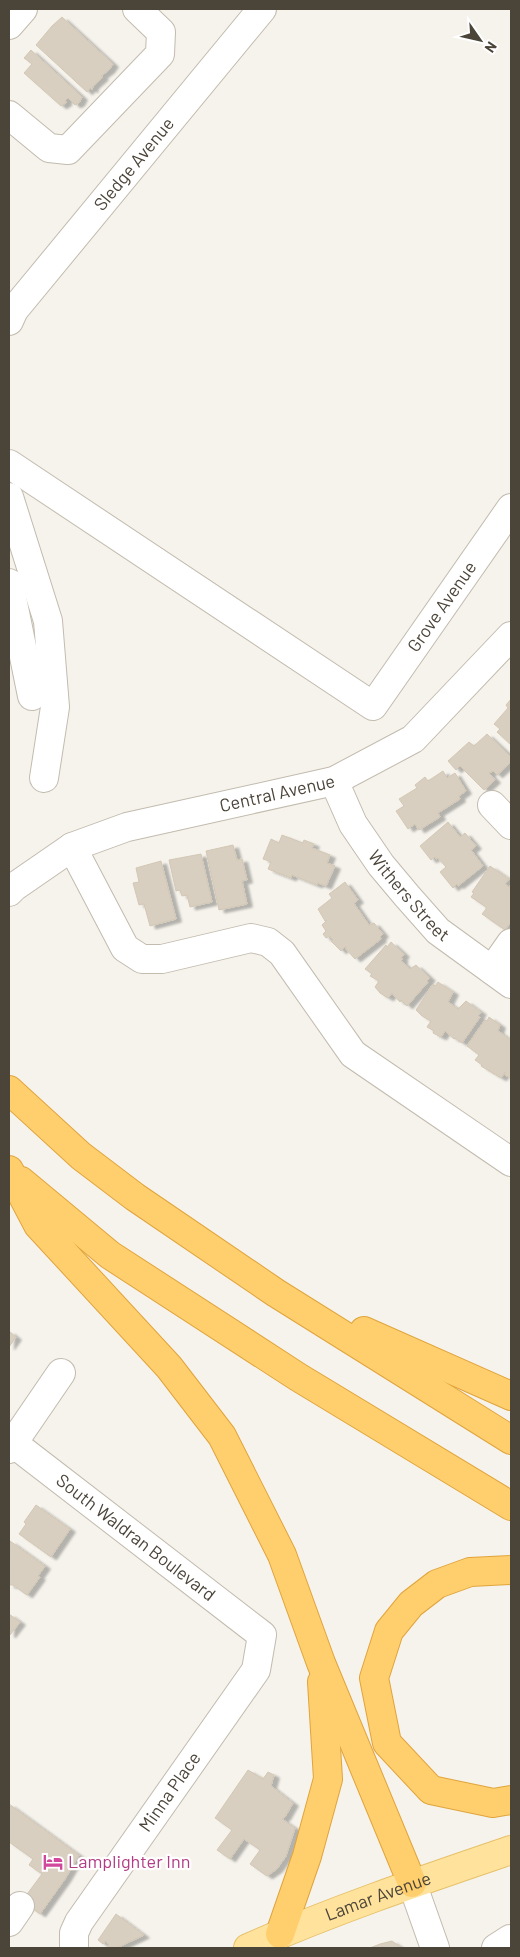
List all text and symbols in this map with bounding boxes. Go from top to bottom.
north arrow [455,15,505,65]
text: N [482,39,501,56]
street label: Sledge Avenue [89,112,178,215]
street label: Grove Avenue [402,557,481,656]
street label: Central Avenue [217,769,337,816]
street label: Withers Street [364,845,454,946]
street label: South Waldran Boulevard [52,1469,220,1605]
street label: Minna Place [134,1747,205,1836]
place label: Lamplighter Inn [68,1850,190,1872]
hotel icon: Lamplighter Inn [42,1851,64,1873]
street label: Lamar Avenue [322,1866,434,1925]

